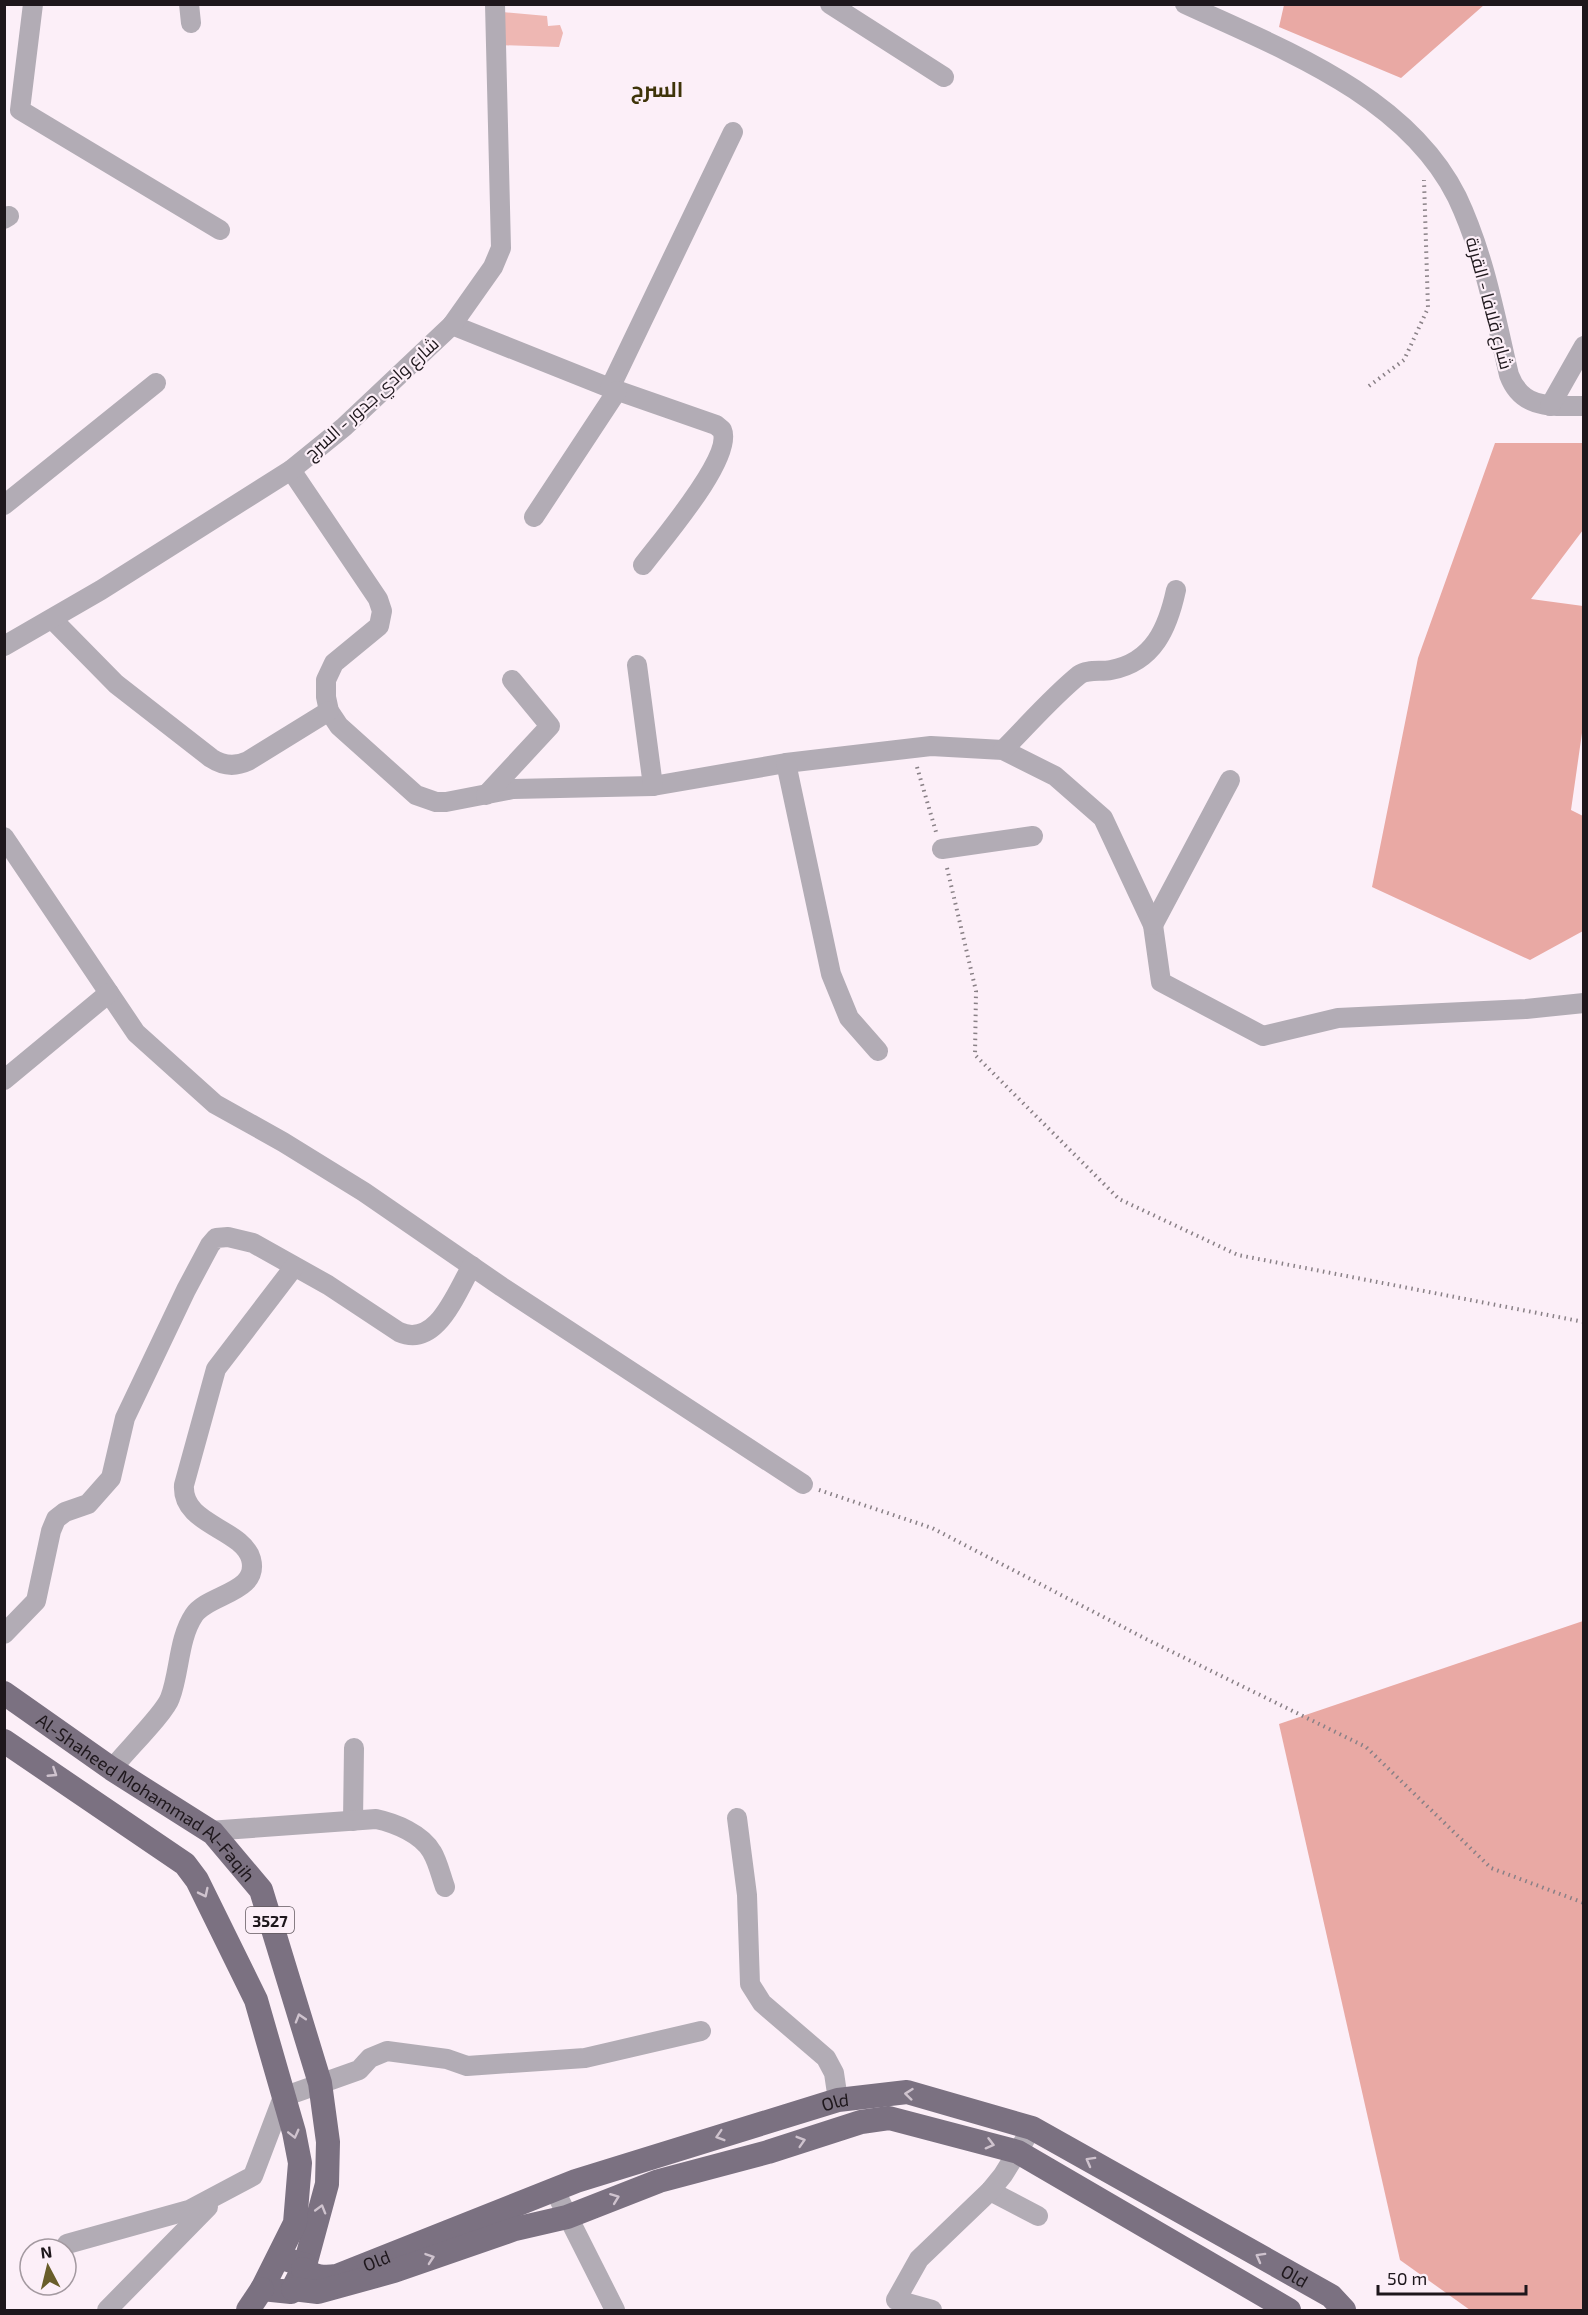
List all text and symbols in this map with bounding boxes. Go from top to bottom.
district label: السرج [631,76,683,104]
street label: شارع قلافا - القرنة [1460,234,1518,372]
street label: شارع وادي جدور - السرج [299,332,445,467]
street label: Al-Shaheed Mohammad Al-Faqih [32,1708,260,1886]
one-way arrow [47,1766,58,1777]
one-way arrow [196,1887,208,1898]
road number: 3527 [246,1907,294,1933]
one-way arrow [295,2013,307,2024]
street label: Old [819,2088,850,2116]
one-way arrow [904,2088,914,2101]
one-way arrow [286,2129,299,2139]
one-way arrow [715,2129,726,2141]
one-way arrow [795,2136,806,2148]
one-way arrow [984,2137,994,2150]
one-way arrow [1086,2157,1096,2168]
one-way arrow [609,2193,620,2205]
one-way arrow [314,2204,326,2215]
north arrow [18,2237,78,2297]
text: N [39,2241,53,2262]
street label: Old [359,2245,393,2276]
one-way arrow [424,2253,435,2266]
one-way arrow [1256,2253,1266,2264]
scale bar [1378,2258,1526,2296]
street label: Old [1277,2259,1312,2292]
text: 50 m [1387,2267,1427,2289]

